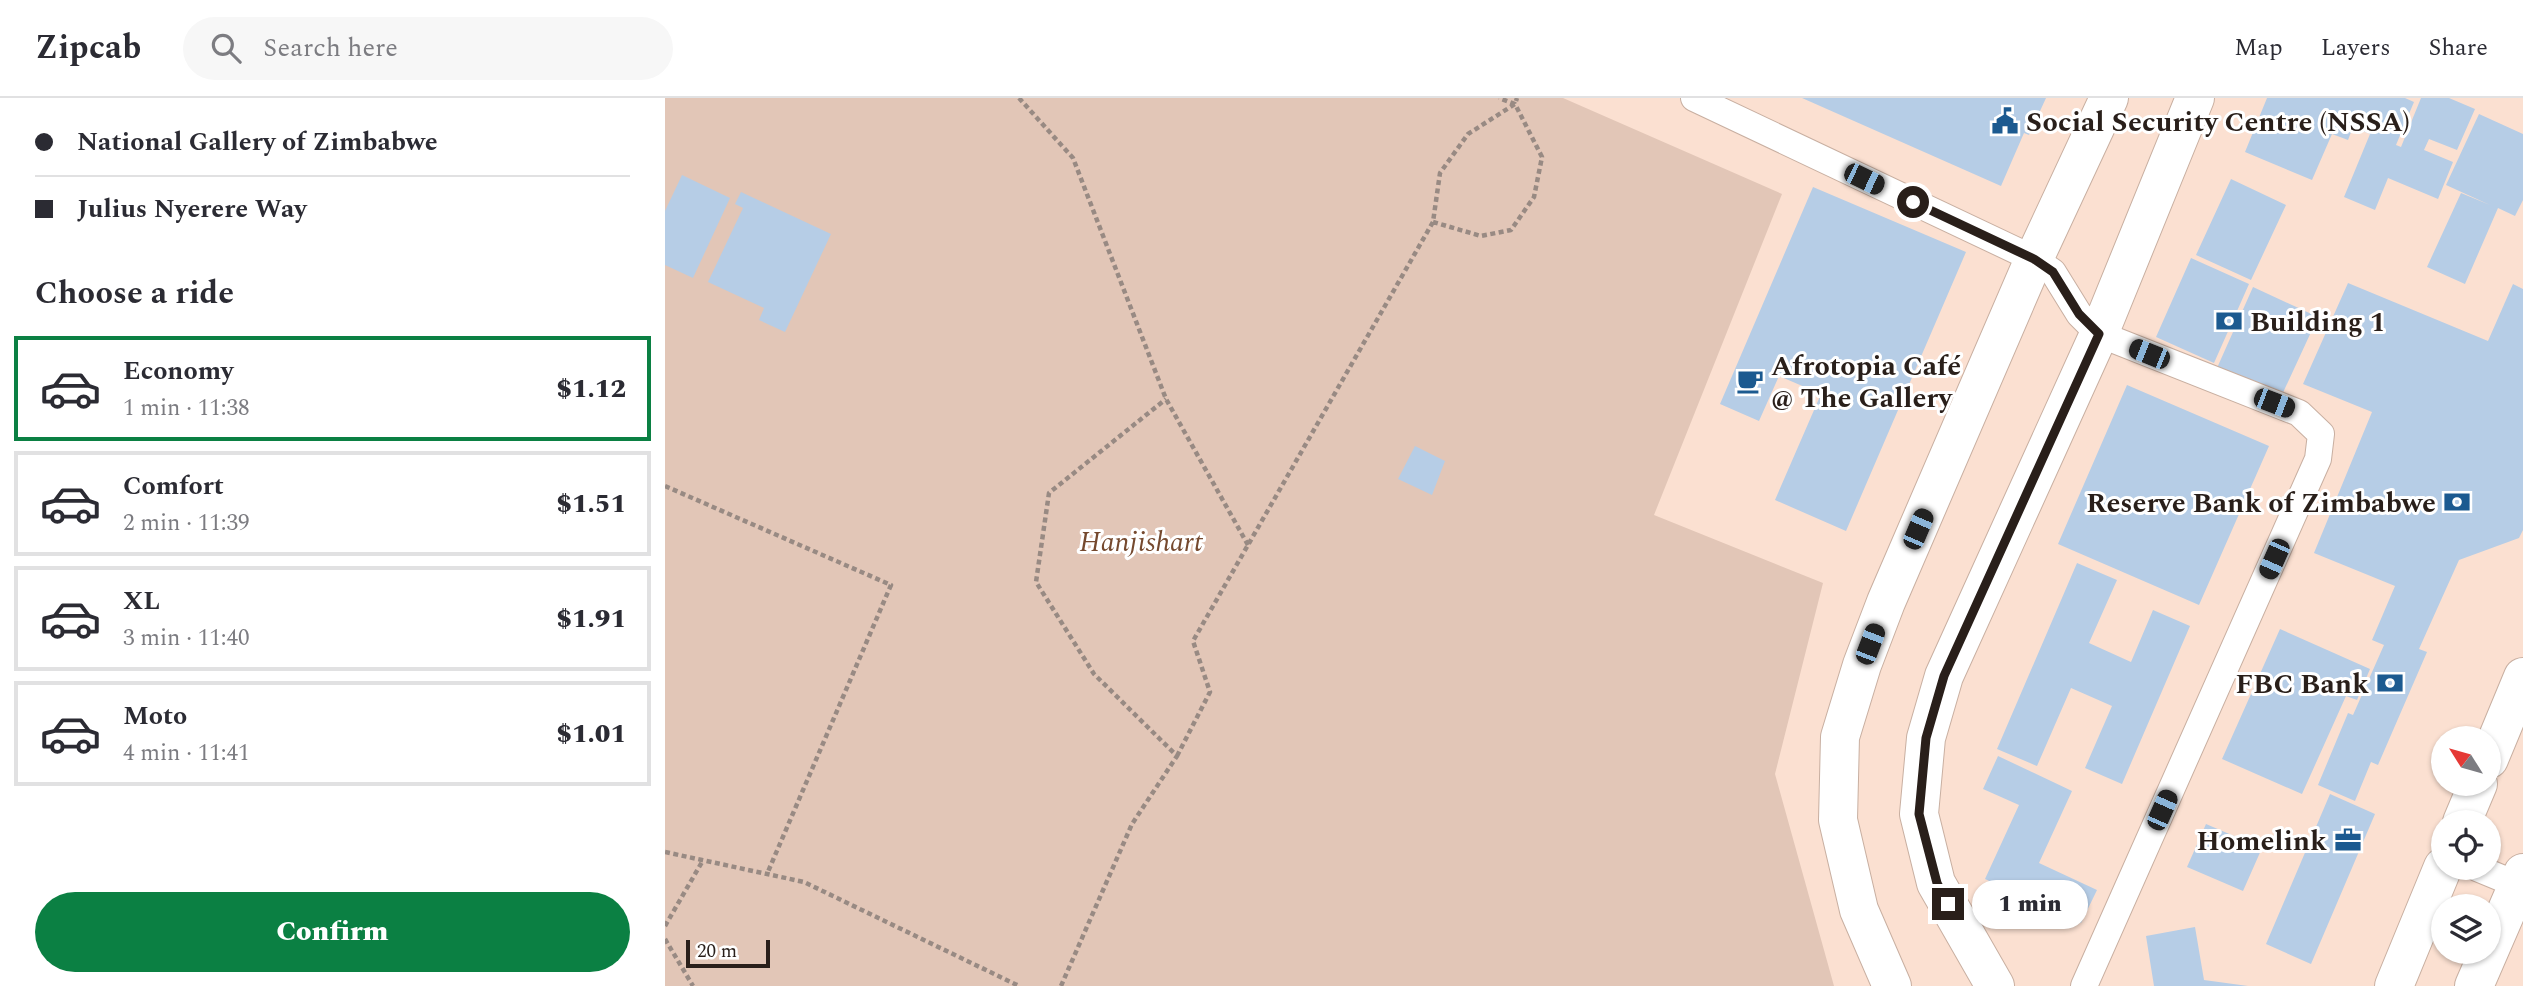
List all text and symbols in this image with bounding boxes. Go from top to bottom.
search box [183,17,673,80]
text: Zipcab [35,23,141,73]
text: Search here [263,28,398,68]
icon: search [207,29,245,67]
text: Map [2234,30,2283,66]
text: Layers [2321,30,2391,66]
text: Share [2429,30,2488,66]
place label: Social Security Centre (NSSA) [2026,101,2410,144]
public building icon: Social Security Centre (NSSA) [1990,106,2020,136]
text: National Gallery of Zimbabwe [77,122,438,162]
car [1841,160,1888,198]
route start [1897,186,1929,218]
text: Julius Nyerere Way [77,189,307,229]
text: Choose a ride [35,269,234,318]
place label: Building 1 [2250,301,2386,344]
bank icon: Building 1 [2214,306,2244,336]
car [2126,336,2173,372]
place label: Afrotopia Café @ The Gallery [1771,345,1961,420]
text: Economy [123,351,233,391]
icon: car [39,357,102,420]
cafe icon: Afrotopia Café @ The Gallery [1735,366,1765,396]
text: $1.12 [556,369,626,409]
car [2251,386,2298,420]
text: 1 min · 11:38 [123,391,250,426]
text: Comfort [123,466,224,506]
icon: car [39,472,102,535]
place label: Reserve Bank of Zimbabwe [2086,482,2436,525]
text: $1.51 [556,484,626,524]
bank icon: Reserve Bank of Zimbabwe [2442,487,2472,517]
text: 2 min · 11:39 [123,506,250,541]
car [1901,506,1936,552]
park label: Hanjishart [1079,521,1204,564]
car [2256,536,2293,582]
text: XL [123,581,160,621]
icon: car [39,587,102,650]
text: $1.91 [556,599,626,639]
text: 3 min · 11:40 [123,621,250,656]
car [1853,621,1888,667]
place label: FBC Bank [2235,663,2369,706]
bank icon: FBC Bank [2375,668,2405,698]
text: Moto [123,696,187,736]
icon: car [39,702,102,765]
text: $1.01 [556,714,626,754]
north arrow [2431,726,2501,796]
map controls [2431,726,2501,964]
text: 4 min · 11:41 [123,736,250,771]
car [2144,787,2181,833]
button: locate [2431,810,2501,880]
place label: Homelink [2197,820,2327,863]
office icon: Homelink [2333,825,2363,855]
callout: 1 min [1973,880,2088,928]
text: 1 min [1998,887,2062,922]
route end [1932,888,1964,920]
button: Confirm [35,892,630,972]
button: layers [2431,894,2501,964]
scale bar [686,937,770,969]
text: 20 m [697,937,737,966]

